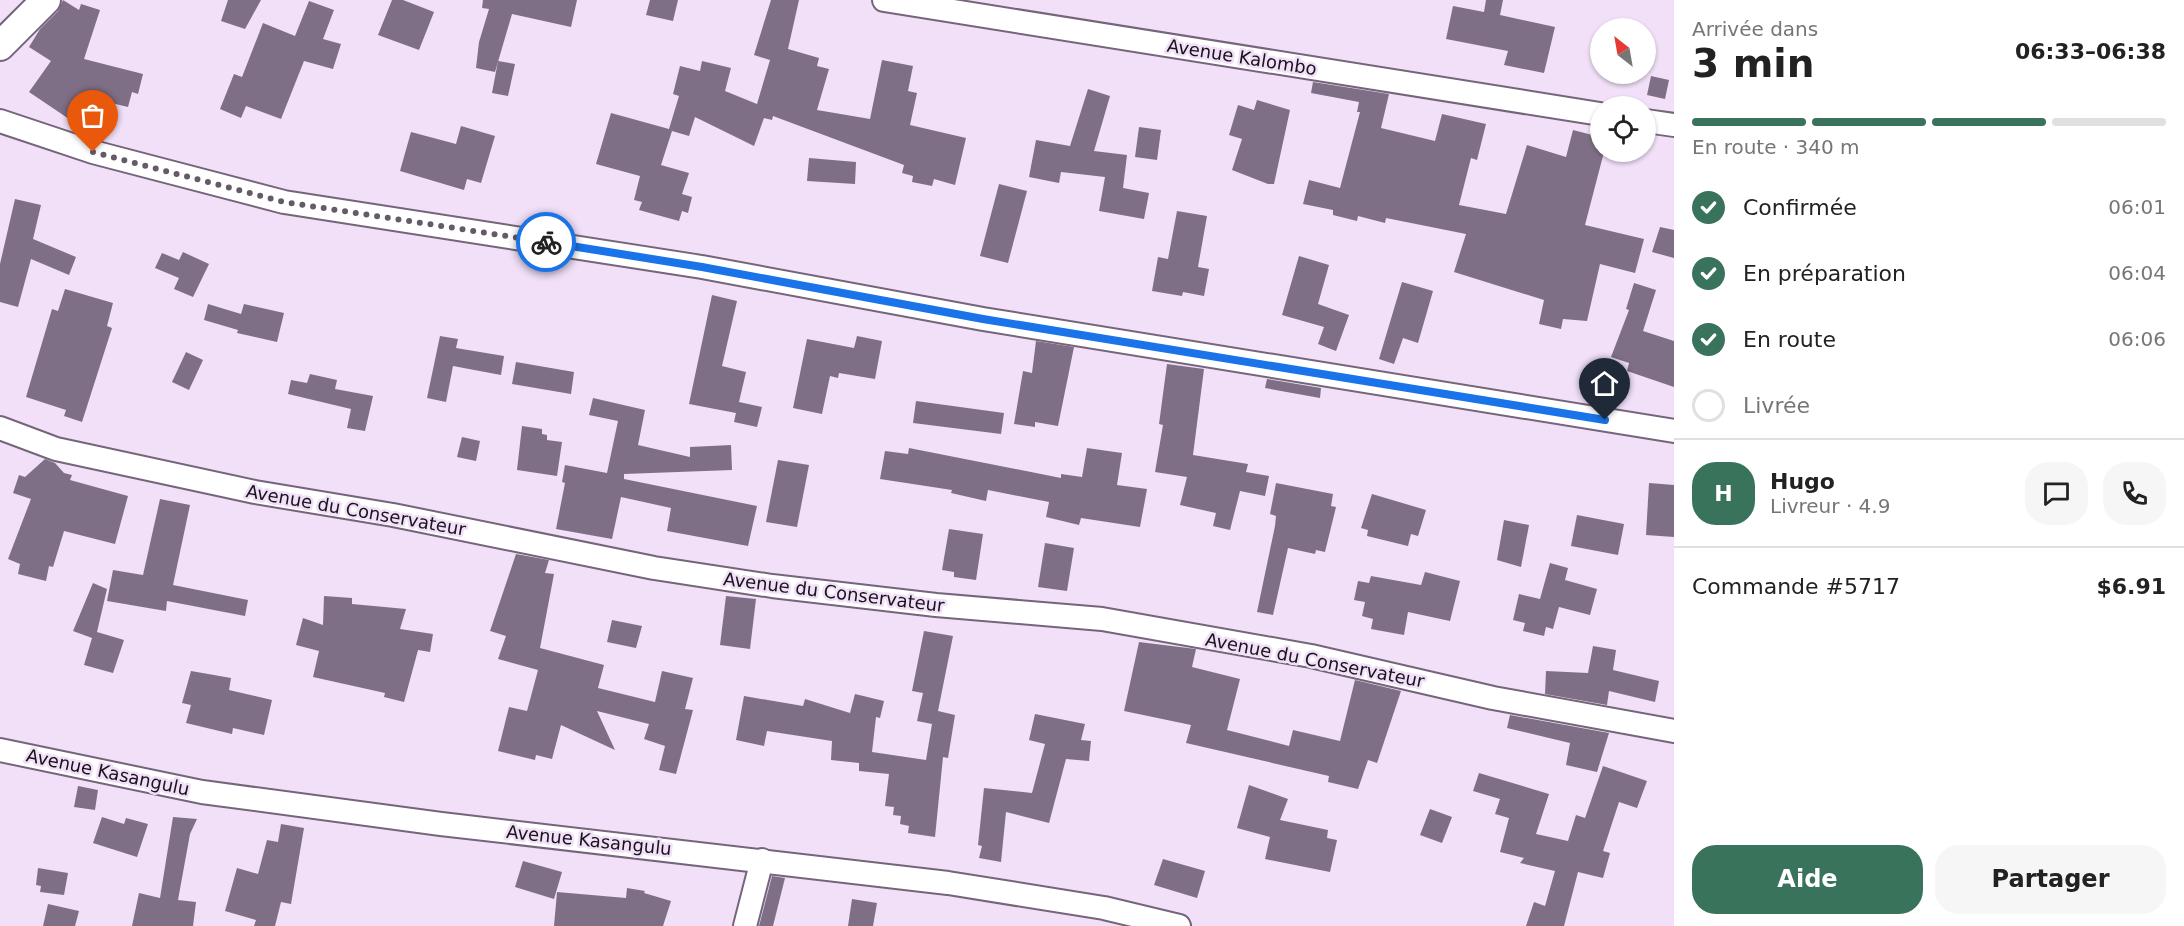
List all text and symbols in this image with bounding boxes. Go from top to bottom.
text: Arrivée dans [1692,17,1818,41]
north arrow [1590,18,1656,84]
map controls [1590,18,1656,162]
street label: Avenue Kalombo [1166,35,1318,79]
text: 06:33–06:38 [2015,39,2166,64]
text: 3 min [1692,41,1814,86]
pin [67,90,118,152]
button: locate [1590,96,1656,162]
icon: bag [76,99,109,132]
text: En route · 340 m [1692,135,1860,159]
icon: check [1692,191,1725,224]
text: Confirmée [1743,195,1857,220]
text: 06:01 [2108,195,2166,219]
courier [516,212,576,272]
icon: bike [530,226,563,259]
icon: check [1692,257,1725,290]
text: En préparation [1743,261,1906,286]
text: 06:04 [2108,261,2166,285]
icon: check [1692,323,1725,356]
text: En route [1743,327,1836,352]
text: 06:06 [2108,327,2166,351]
pin [1579,358,1630,420]
icon: home [1588,367,1621,400]
text: Livrée [1743,393,1810,418]
button: chat [2025,462,2088,525]
button: phone [2103,462,2166,525]
text: Hugo [1770,469,1835,494]
street label: Avenue du Conservateur [245,480,468,540]
text: H [1714,481,1733,506]
text: Livreur · 4.9 [1770,494,1890,518]
street label: Avenue du Conservateur [722,568,946,616]
text: Commande #5717 [1692,574,1900,599]
text: $6.91 [2096,574,2166,599]
street label: Avenue du Conservateur [1204,628,1427,692]
street label: Avenue Kasangulu [25,744,191,800]
street label: Avenue Kasangulu [505,821,673,859]
button: Aide [1692,845,1923,914]
button: Partager [1935,845,2166,914]

